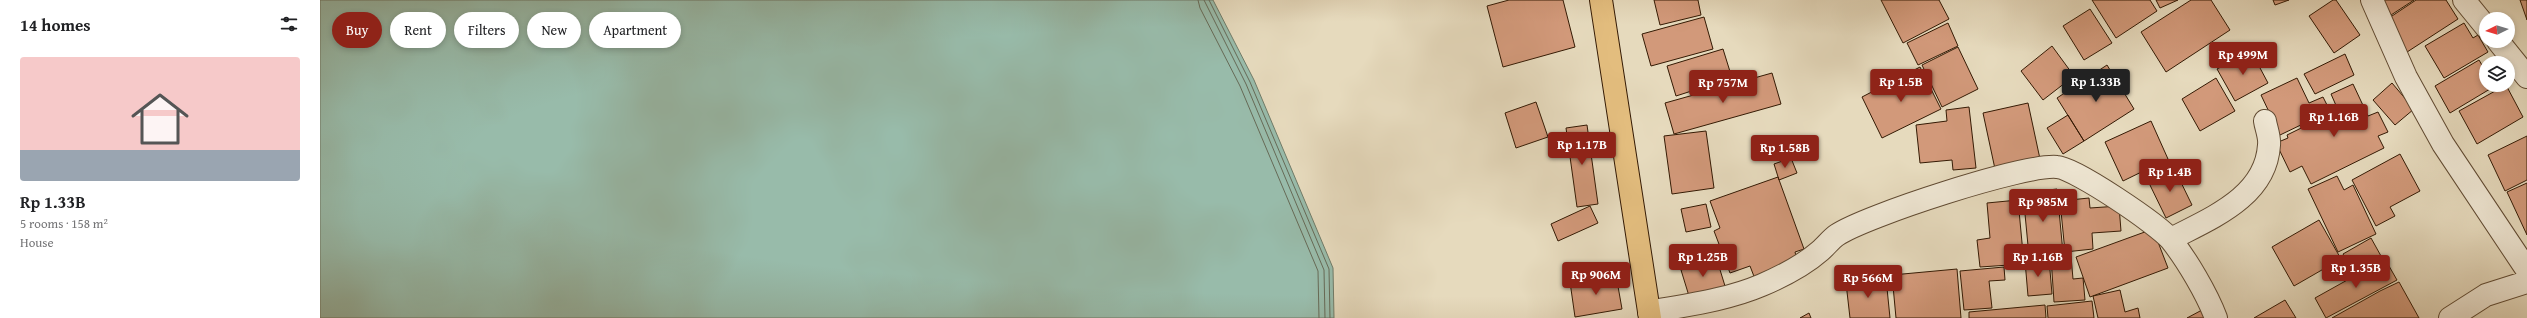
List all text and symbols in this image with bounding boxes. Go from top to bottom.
text: 14 homes [20,12,91,37]
chip: Buy [332,12,382,48]
chip: Rent [390,12,446,48]
chip: Filters [454,12,519,48]
chip: New [527,12,581,48]
chip: Apartment [589,12,681,48]
north arrow [2479,12,2515,48]
map controls [2479,12,2515,92]
icon: filters [278,13,300,35]
pin: Rp 499M [2206,42,2280,76]
text: Rp 499M [2218,45,2268,64]
button: layers [2479,56,2515,92]
pin: Rp 1.5B [1864,69,1938,103]
pin: Rp 1.33B [2055,69,2137,103]
pin: Rp 757M [1686,70,1760,104]
text: Rp 1.5B [1879,72,1923,91]
text: Rp 1.33B [2071,72,2121,91]
text: Rp 757M [1698,73,1748,92]
icon: home [124,83,196,155]
pin: Rp 1.16B [2293,104,2375,138]
text: Rp 1.16B [2309,107,2359,126]
pin: Rp 1.17B [1541,132,1623,166]
text: Rp 1.17B [1557,135,1607,154]
pin: Rp 1.58B [1744,135,1826,169]
text: Rp 1.58B [1760,138,1810,157]
pin: Rp 1.4B [2133,159,2207,193]
text: Rp 1.4B [2148,162,2192,181]
text: Rp 1.33B [20,189,86,214]
pin: Rp 985M [2006,189,2080,223]
text: Rp 985M [2018,192,2068,211]
text: 5 rooms · 158 m² [20,214,108,233]
text: House [20,233,54,252]
pin: Rp 1.25B [1662,244,1744,278]
pin: Rp 1.16B [1997,244,2079,278]
text: Rp 1.25B [1678,247,1728,266]
text: Rp 1.16B [2013,247,2063,266]
pin: Rp 1.35B [2315,255,2397,289]
text: Rp 1.35B [2331,258,2381,277]
pin: Rp 906M [1559,262,1633,296]
text: Rp 906M [1571,265,1621,284]
pin: Rp 566M [1831,265,1905,299]
text: Rp 566M [1843,268,1893,287]

